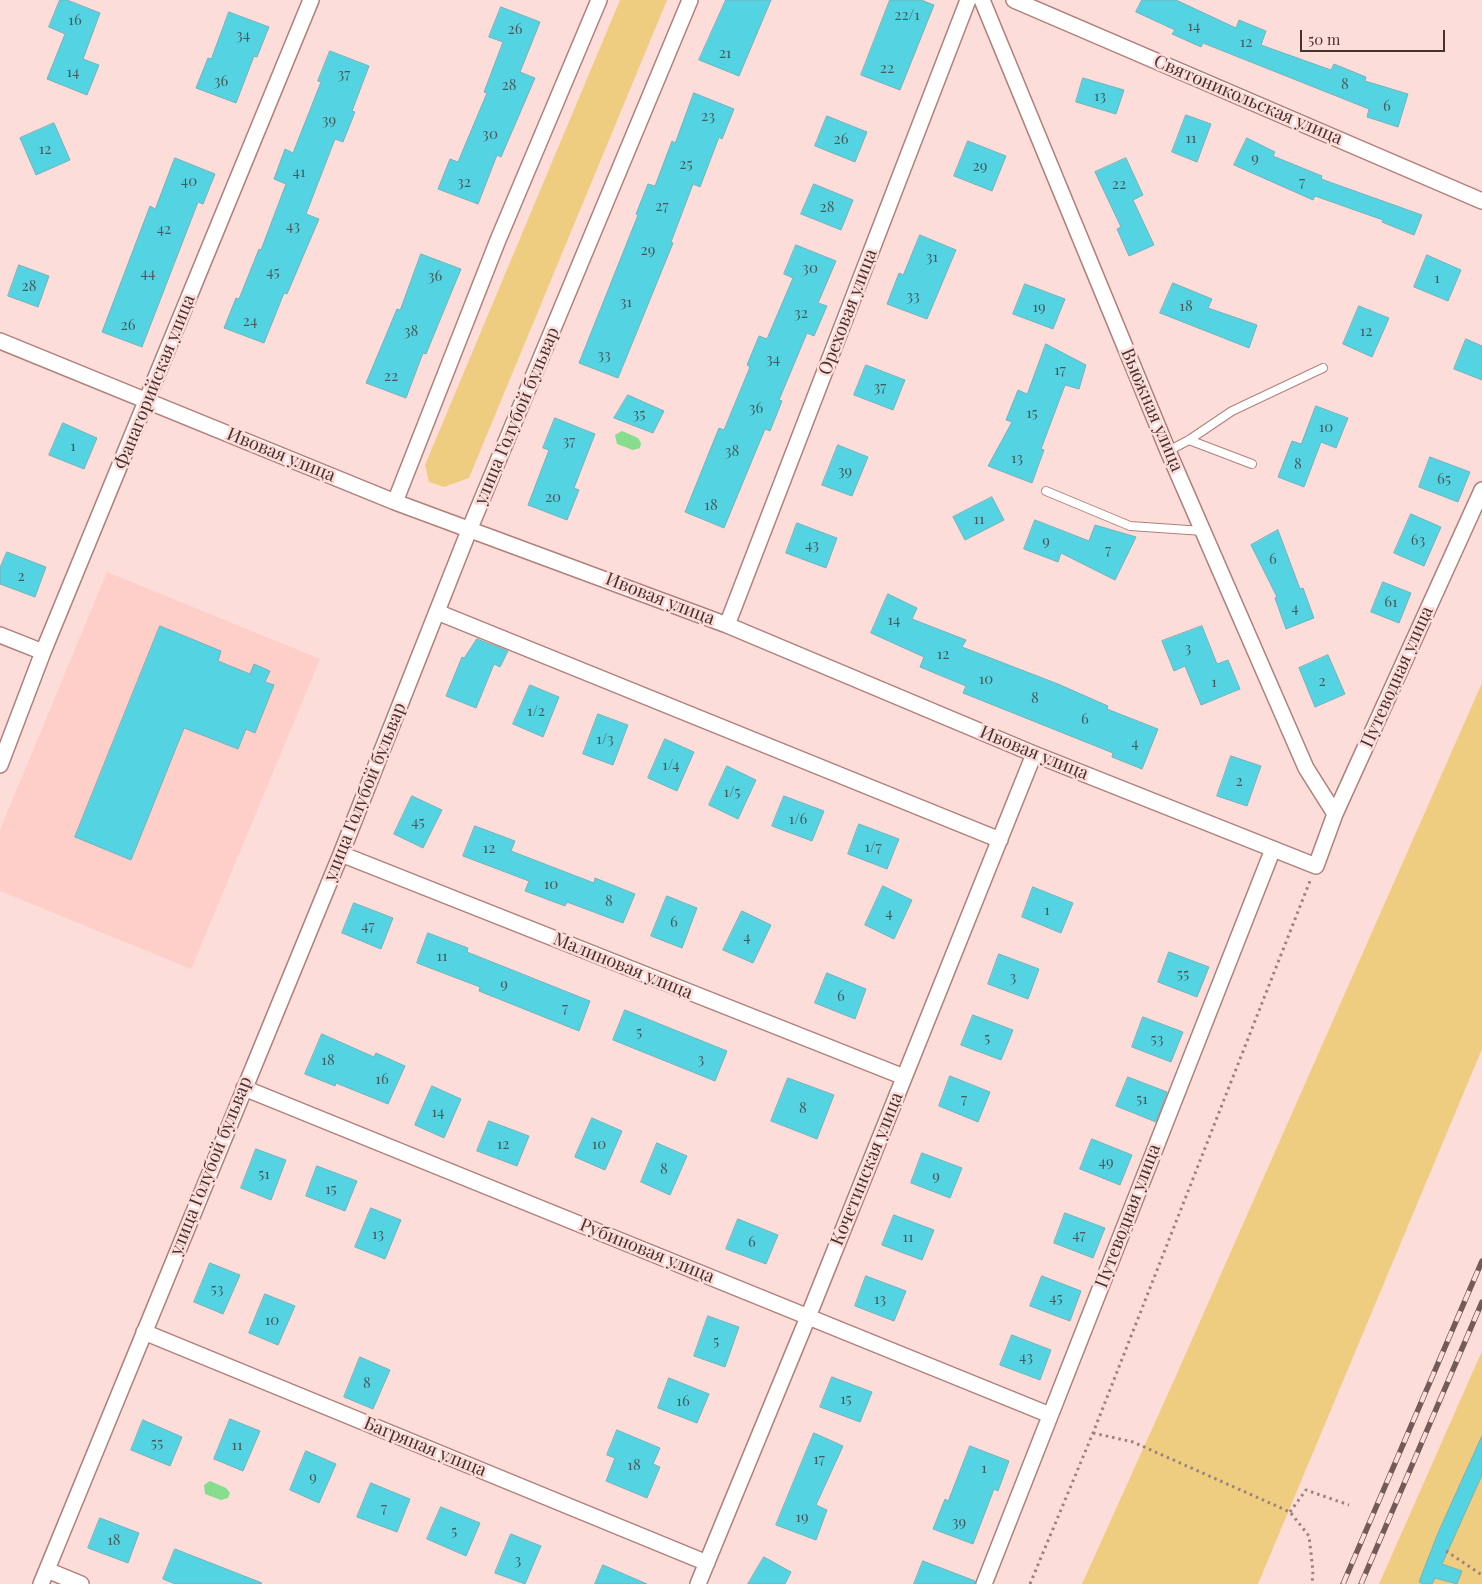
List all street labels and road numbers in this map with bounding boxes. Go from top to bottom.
street label: Святоникольская улица [1150,50,1346,150]
street label: Ореховая улица [814,246,882,378]
street label: Фанагорийская улица [110,292,200,472]
street label: улица Голубой бульвар [470,324,564,508]
street label: Вьюжная улица [1116,345,1188,475]
street label: Ивовая улица [224,423,338,487]
street label: Ивовая улица [602,568,718,630]
street label: Путеводная улица [1356,603,1438,751]
street label: улица Голубой бульвар [319,699,411,885]
street label: Ивовая улица [977,721,1091,785]
street label: Малиновая улица [550,928,696,1004]
street label: улица Голубой бульвар [165,1073,257,1259]
street label: Кочетинская улица [826,1089,908,1249]
street label: Путеводная улица [1091,1141,1165,1291]
street label: Рубиновая улица [576,1214,718,1288]
street label: Багряная улица [360,1413,490,1481]

